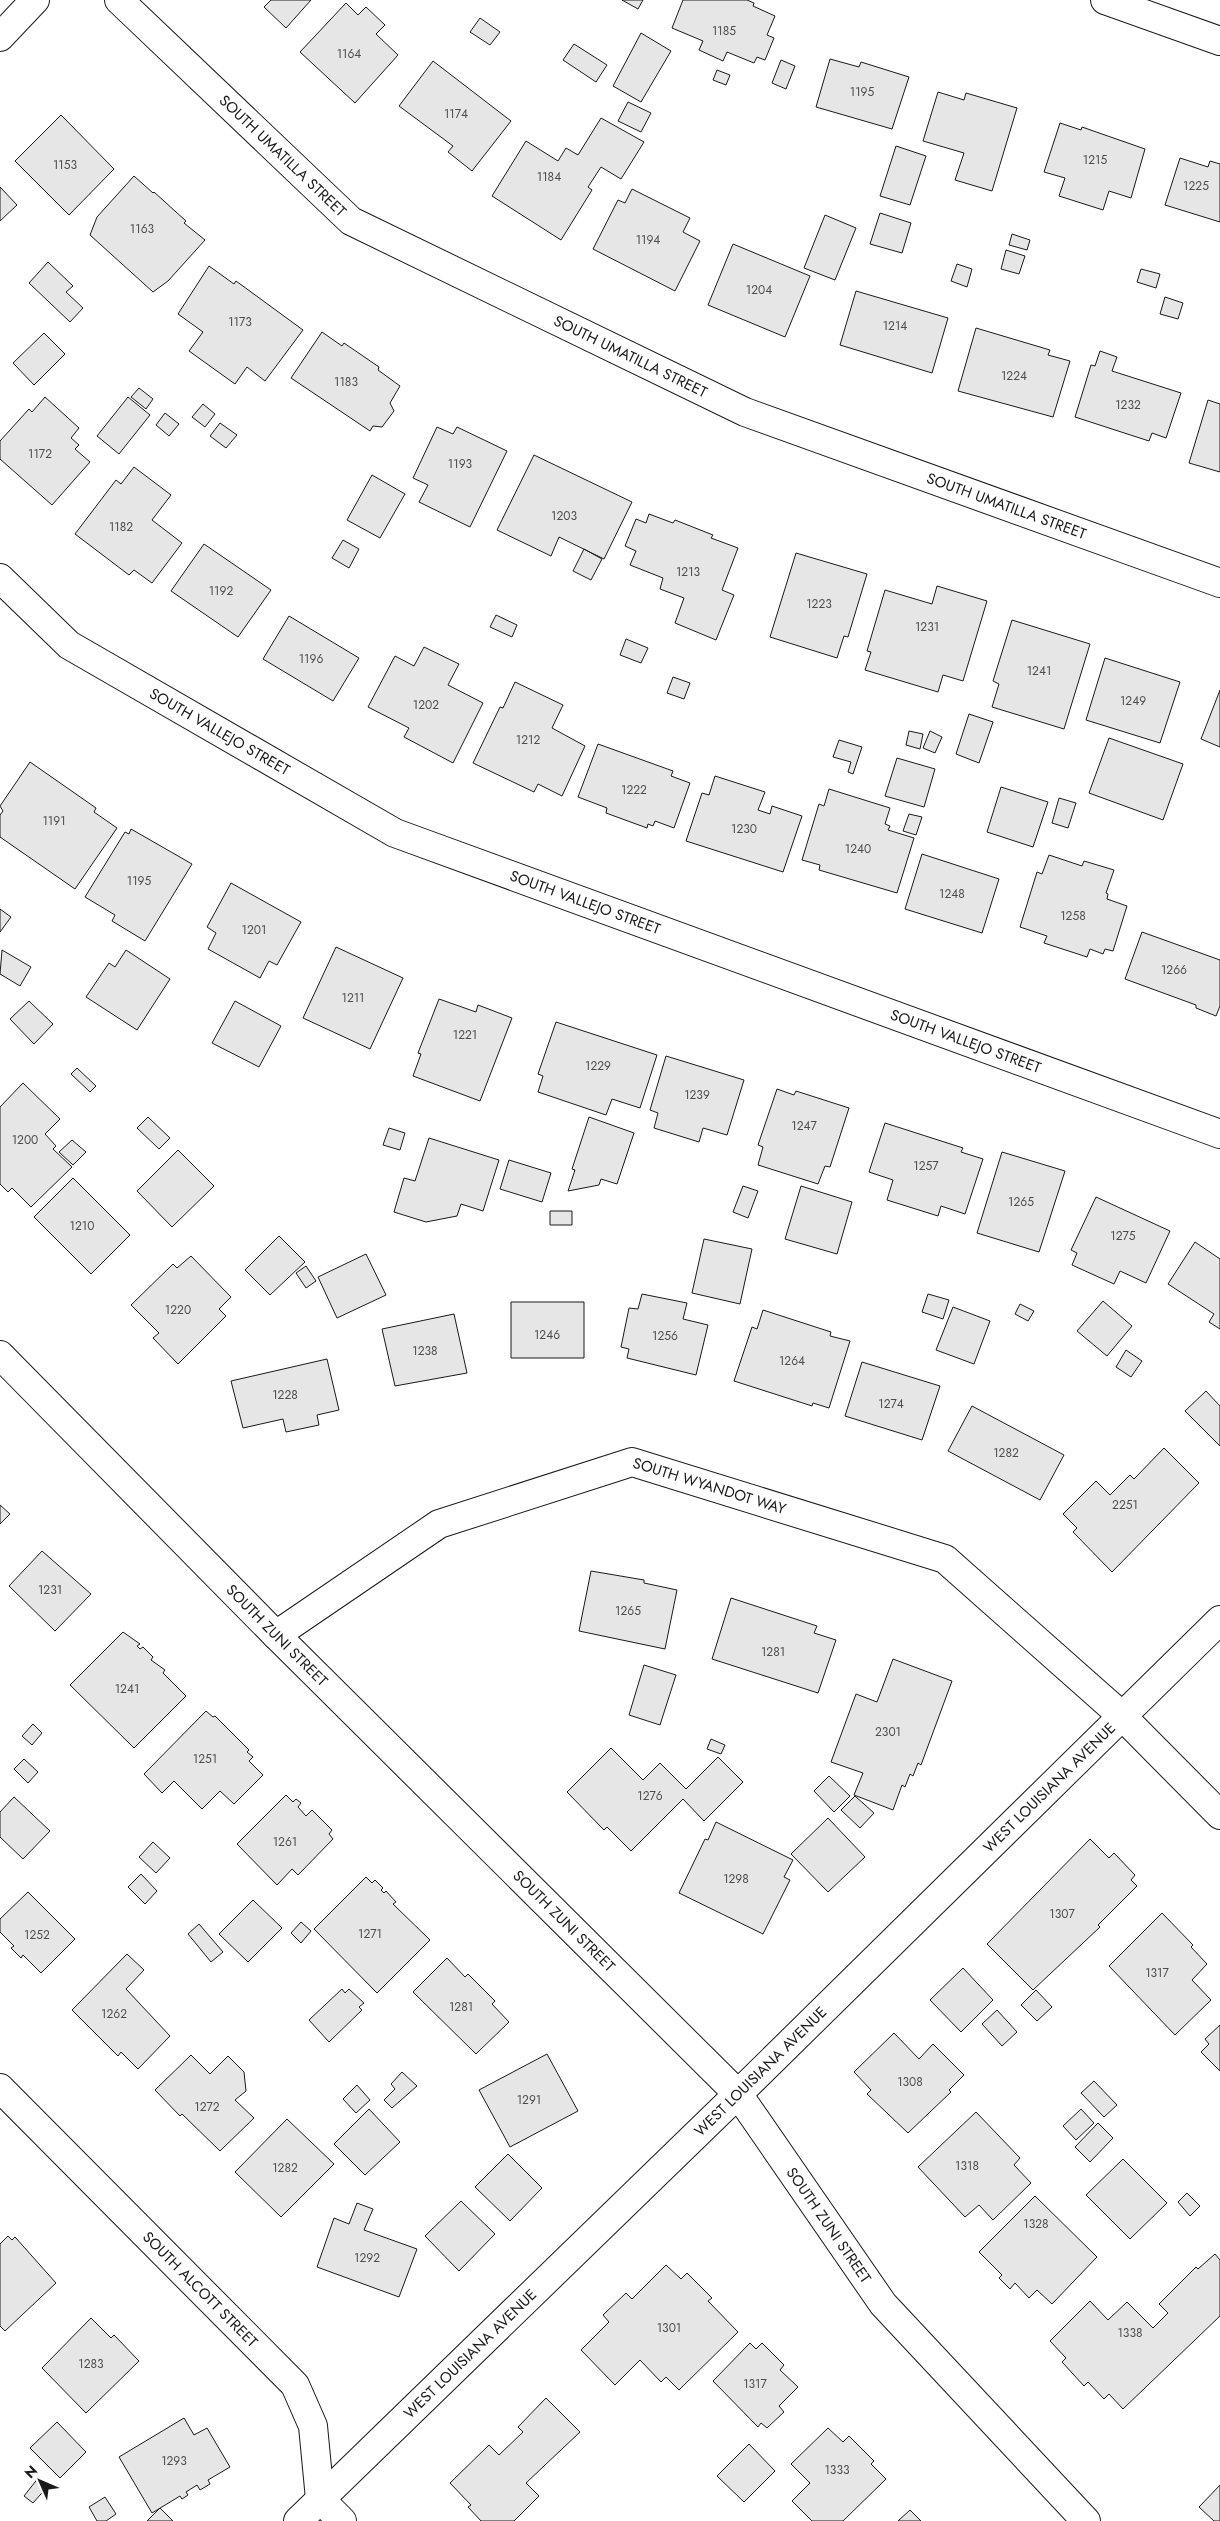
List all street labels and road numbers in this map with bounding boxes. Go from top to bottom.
street label: SOUTH UMATILLA STREET [214,90,351,222]
street label: SOUTH UMATILLA STREET [550,310,711,403]
street label: SOUTH UMATILLA STREET [923,467,1089,545]
street label: SOUTH VALLEJO STREET [145,683,294,781]
street label: SOUTH VALLEJO STREET [507,865,664,940]
street label: SOUTH VALLEJO STREET [887,1004,1044,1079]
street label: SOUTH WYANDOT WAY [630,1452,789,1520]
street label: SOUTH ZUNI STREET [221,1579,333,1691]
street label: WEST LOUISIANA AVENUE [978,1717,1121,1858]
street label: SOUTH ZUNI STREET [508,1865,620,1977]
street label: WEST LOUISIANA AVENUE [689,2001,832,2142]
street label: SOUTH ZUNI STREET [781,2163,876,2288]
street label: SOUTH ALCOTT STREET [137,2227,263,2352]
street label: WEST LOUISIANA AVENUE [399,2284,542,2424]

